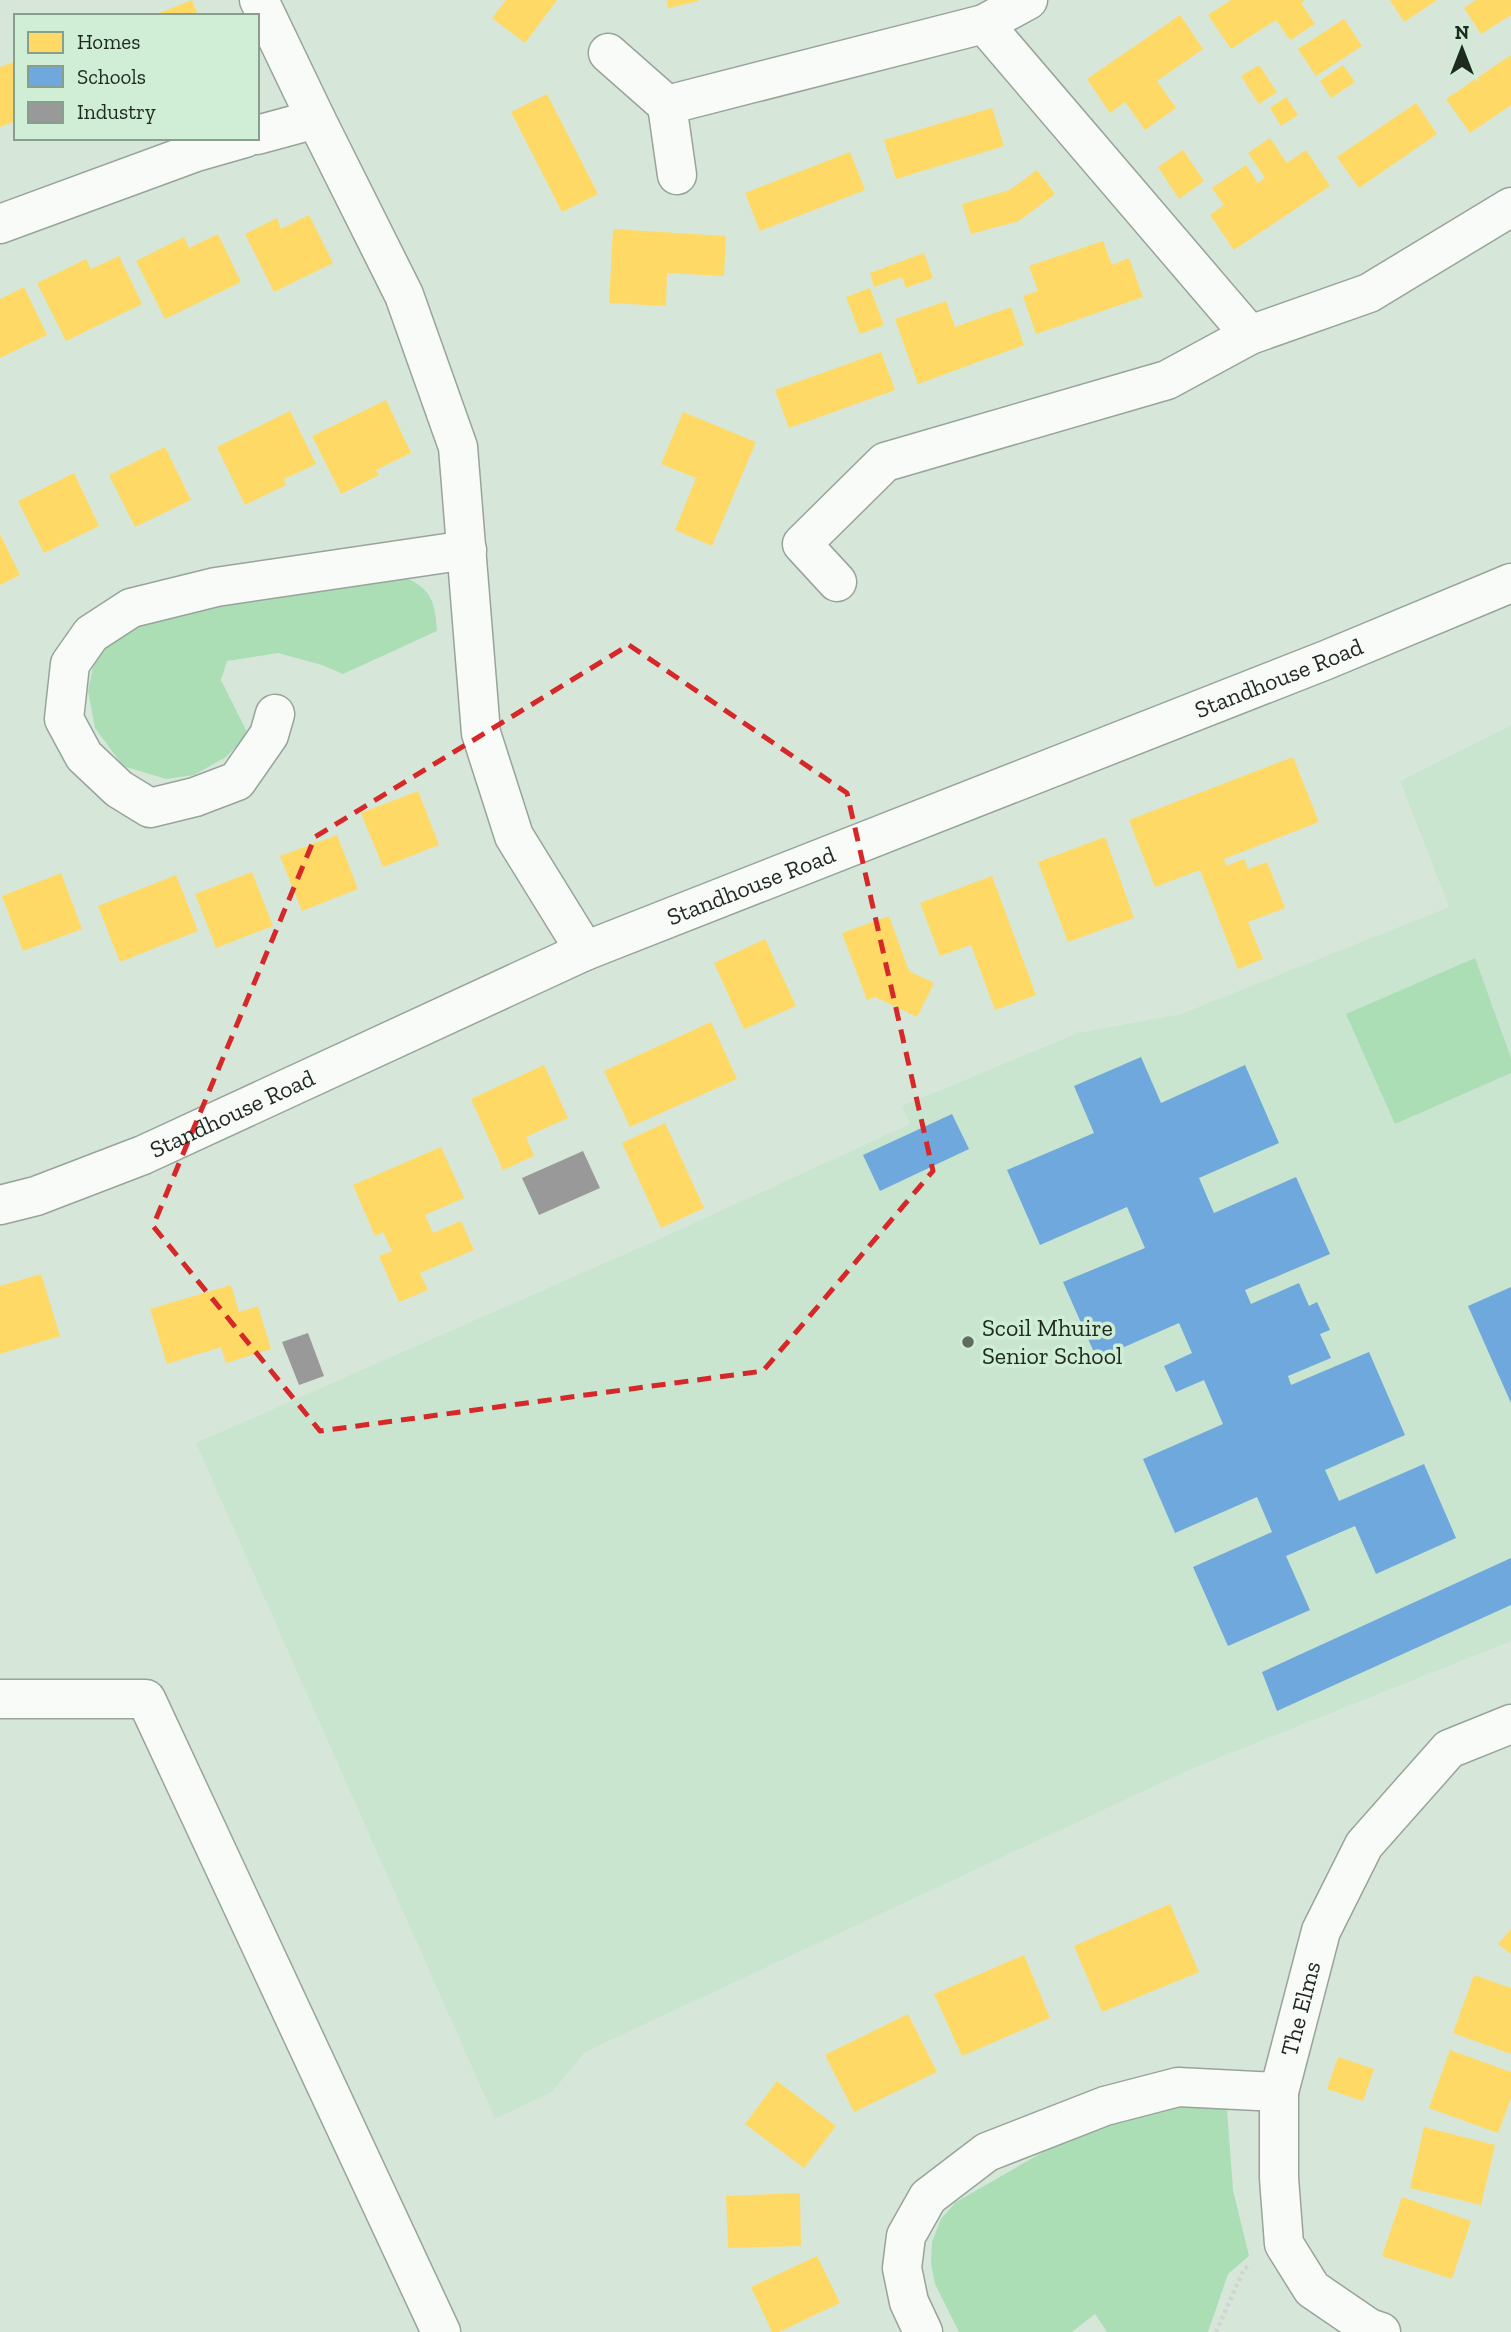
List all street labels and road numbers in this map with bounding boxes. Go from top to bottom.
street label: Standhouse Road [1190,631,1367,724]
street label: Standhouse Road [663,839,839,931]
street label: Standhouse Road [145,1063,319,1164]
street label: The Elms [1274,1958,1327,2059]

